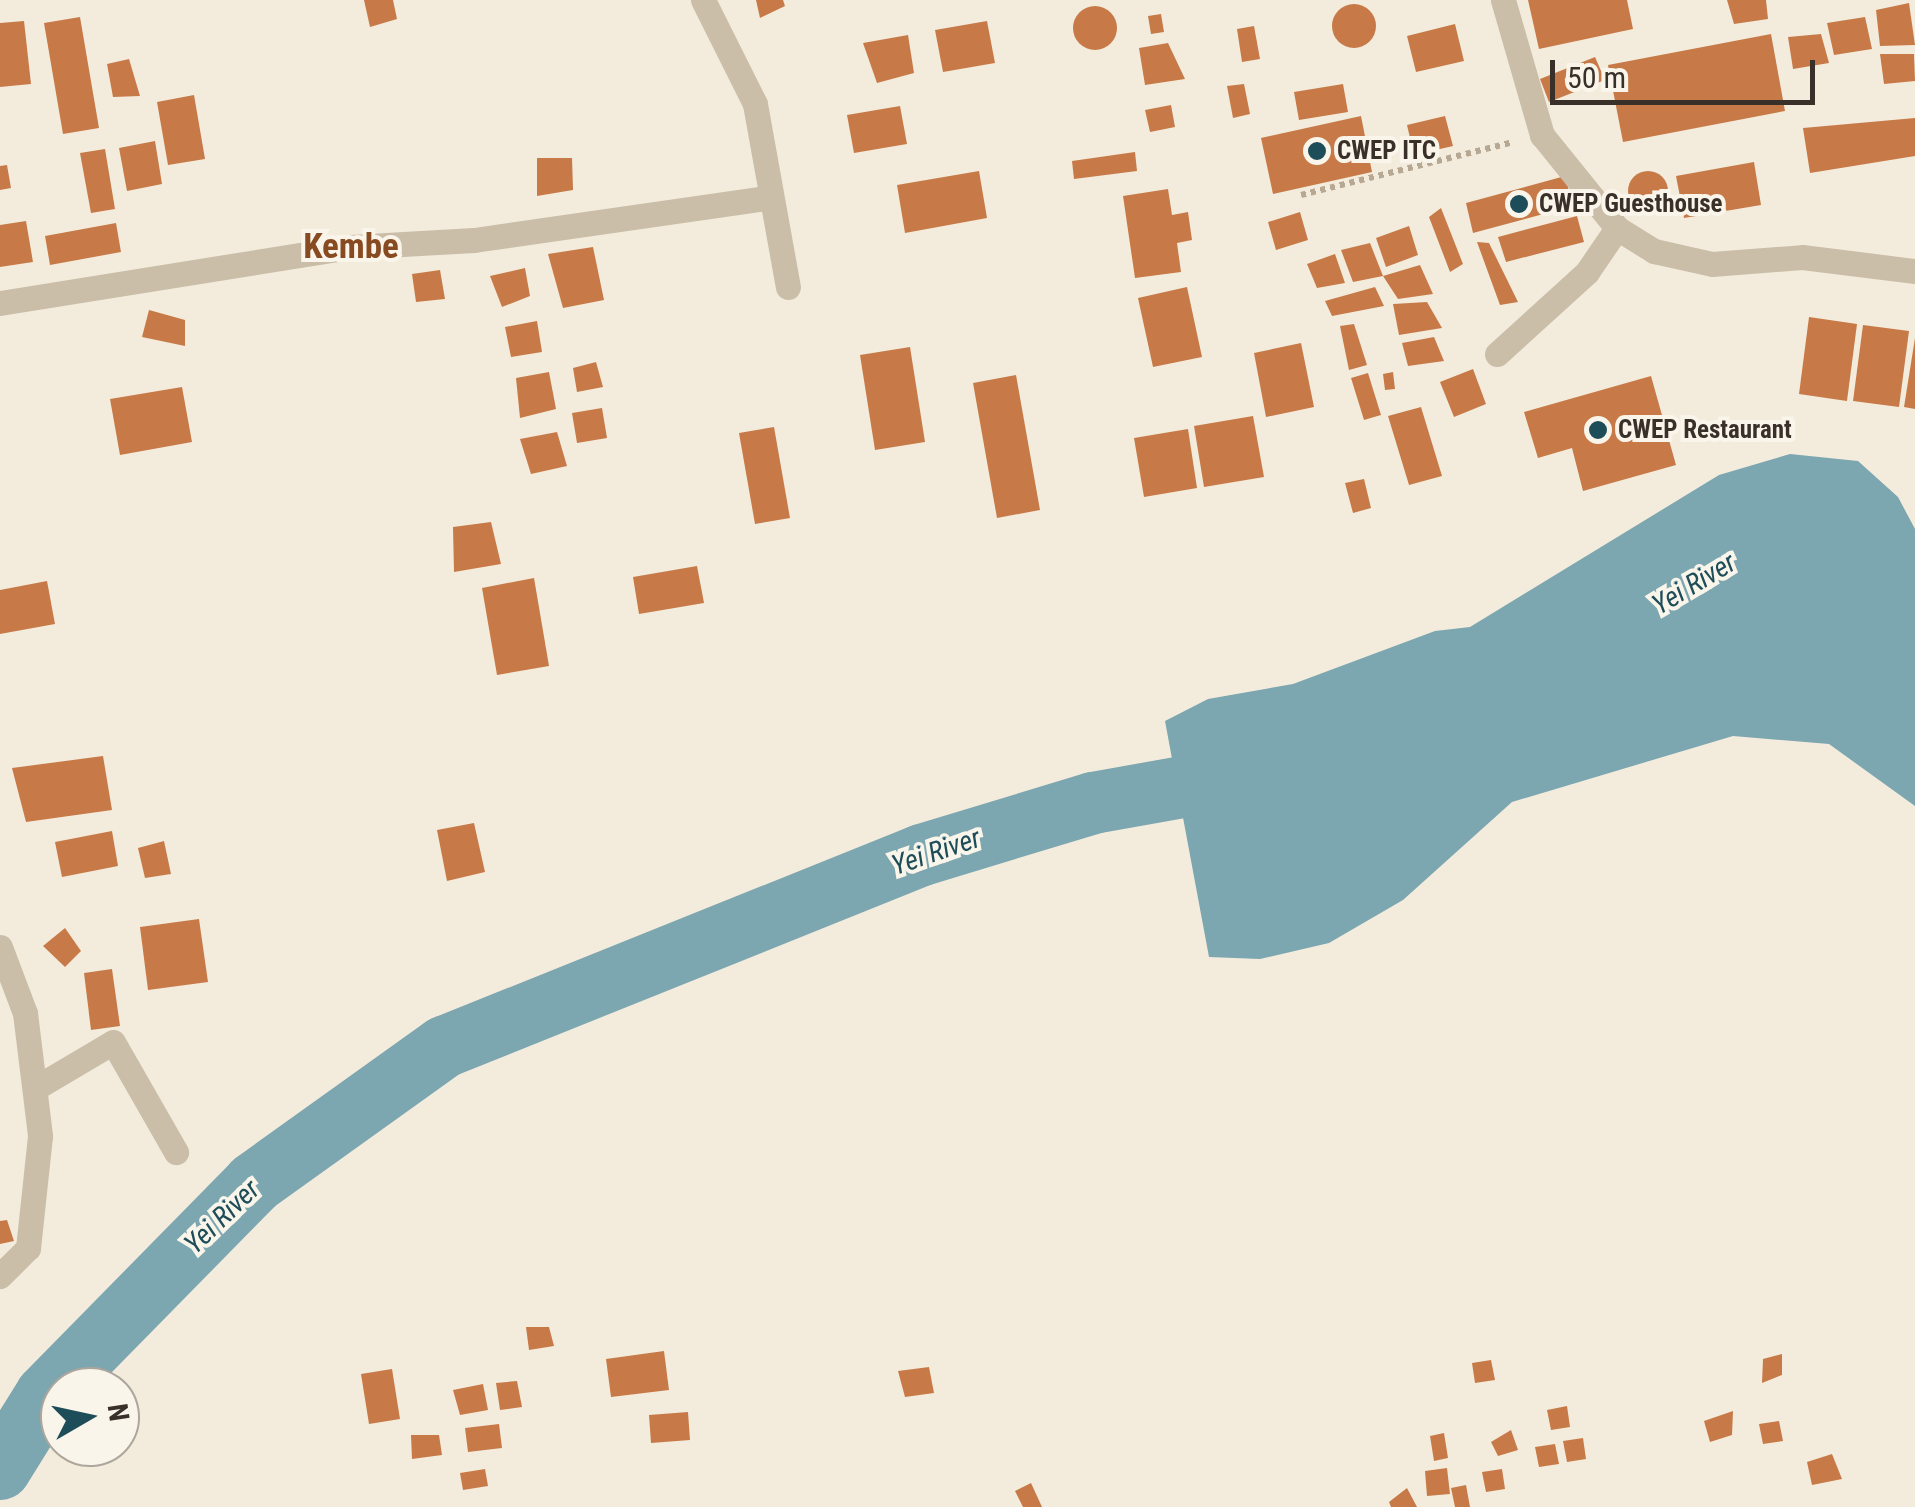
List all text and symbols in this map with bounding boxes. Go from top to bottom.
scale bar [1555,40,1820,102]
text: 50 m [1567,60,1626,95]
place label: CWEP ITC [1337,136,1436,166]
marker: CWEP ITC [1306,140,1328,162]
place label: CWEP Guesthouse [1539,189,1722,219]
marker: CWEP Guesthouse [1508,193,1530,215]
district label: Kembe [303,226,399,268]
place label: CWEP Restaurant [1618,415,1792,445]
marker: CWEP Restaurant [1587,419,1609,441]
water label: Yei River [1646,546,1742,622]
water label: Yei River [887,821,985,883]
water label: Yei River [177,1173,267,1261]
north arrow [40,1367,140,1467]
text: N [101,1401,136,1424]

